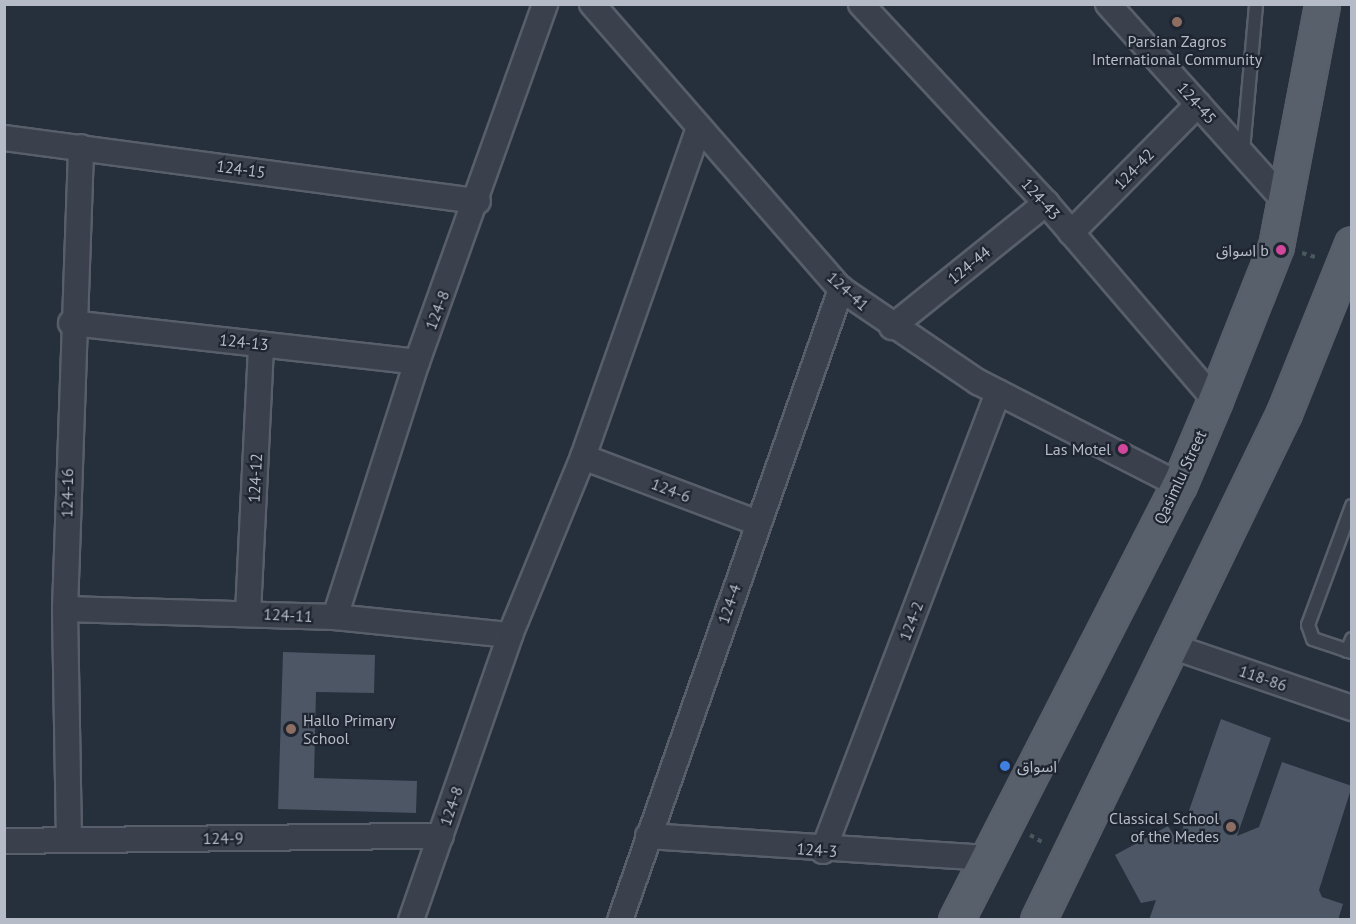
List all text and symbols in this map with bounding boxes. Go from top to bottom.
marker: Parsian Zagros International Community [1170,15,1184,29]
place label: Parsian Zagros International Community [1092,31,1262,69]
street label: 124-45 [1173,78,1221,128]
street label: 124-42 [1110,145,1158,193]
street label: 124-15 [215,156,267,182]
street label: 124-43 [1017,174,1065,224]
place label: اسواق b [1216,240,1269,260]
street label: 124-44 [944,242,994,288]
marker: اسواق b [1274,243,1288,257]
street label: 124-41 [823,267,873,315]
street label: 124-8 [421,288,453,332]
street label: 124-13 [218,330,270,354]
street label: Qasimlu Street [1150,427,1210,527]
place label: Las Motel [1045,439,1111,459]
marker: Las Motel [1116,442,1130,456]
street label: 124-12 [244,453,266,503]
street label: 124-16 [57,468,77,518]
street label: 124-6 [649,474,693,506]
street label: 124-4 [713,582,745,626]
street label: 124-2 [895,599,927,643]
street label: 124-11 [263,604,313,626]
street label: 118-86 [1237,661,1289,695]
place label: Hallo Primary School [303,710,396,748]
marker: Hallo Primary School [284,722,298,736]
place label: اسواق [1017,756,1057,776]
marker: اسواق [998,759,1012,773]
street label: 124-8 [435,784,467,828]
place label: Classical School of the Medes [1109,808,1219,846]
marker: Classical School of the Medes [1224,820,1238,834]
street label: 124-9 [203,828,243,848]
street label: 124-3 [796,839,838,861]

